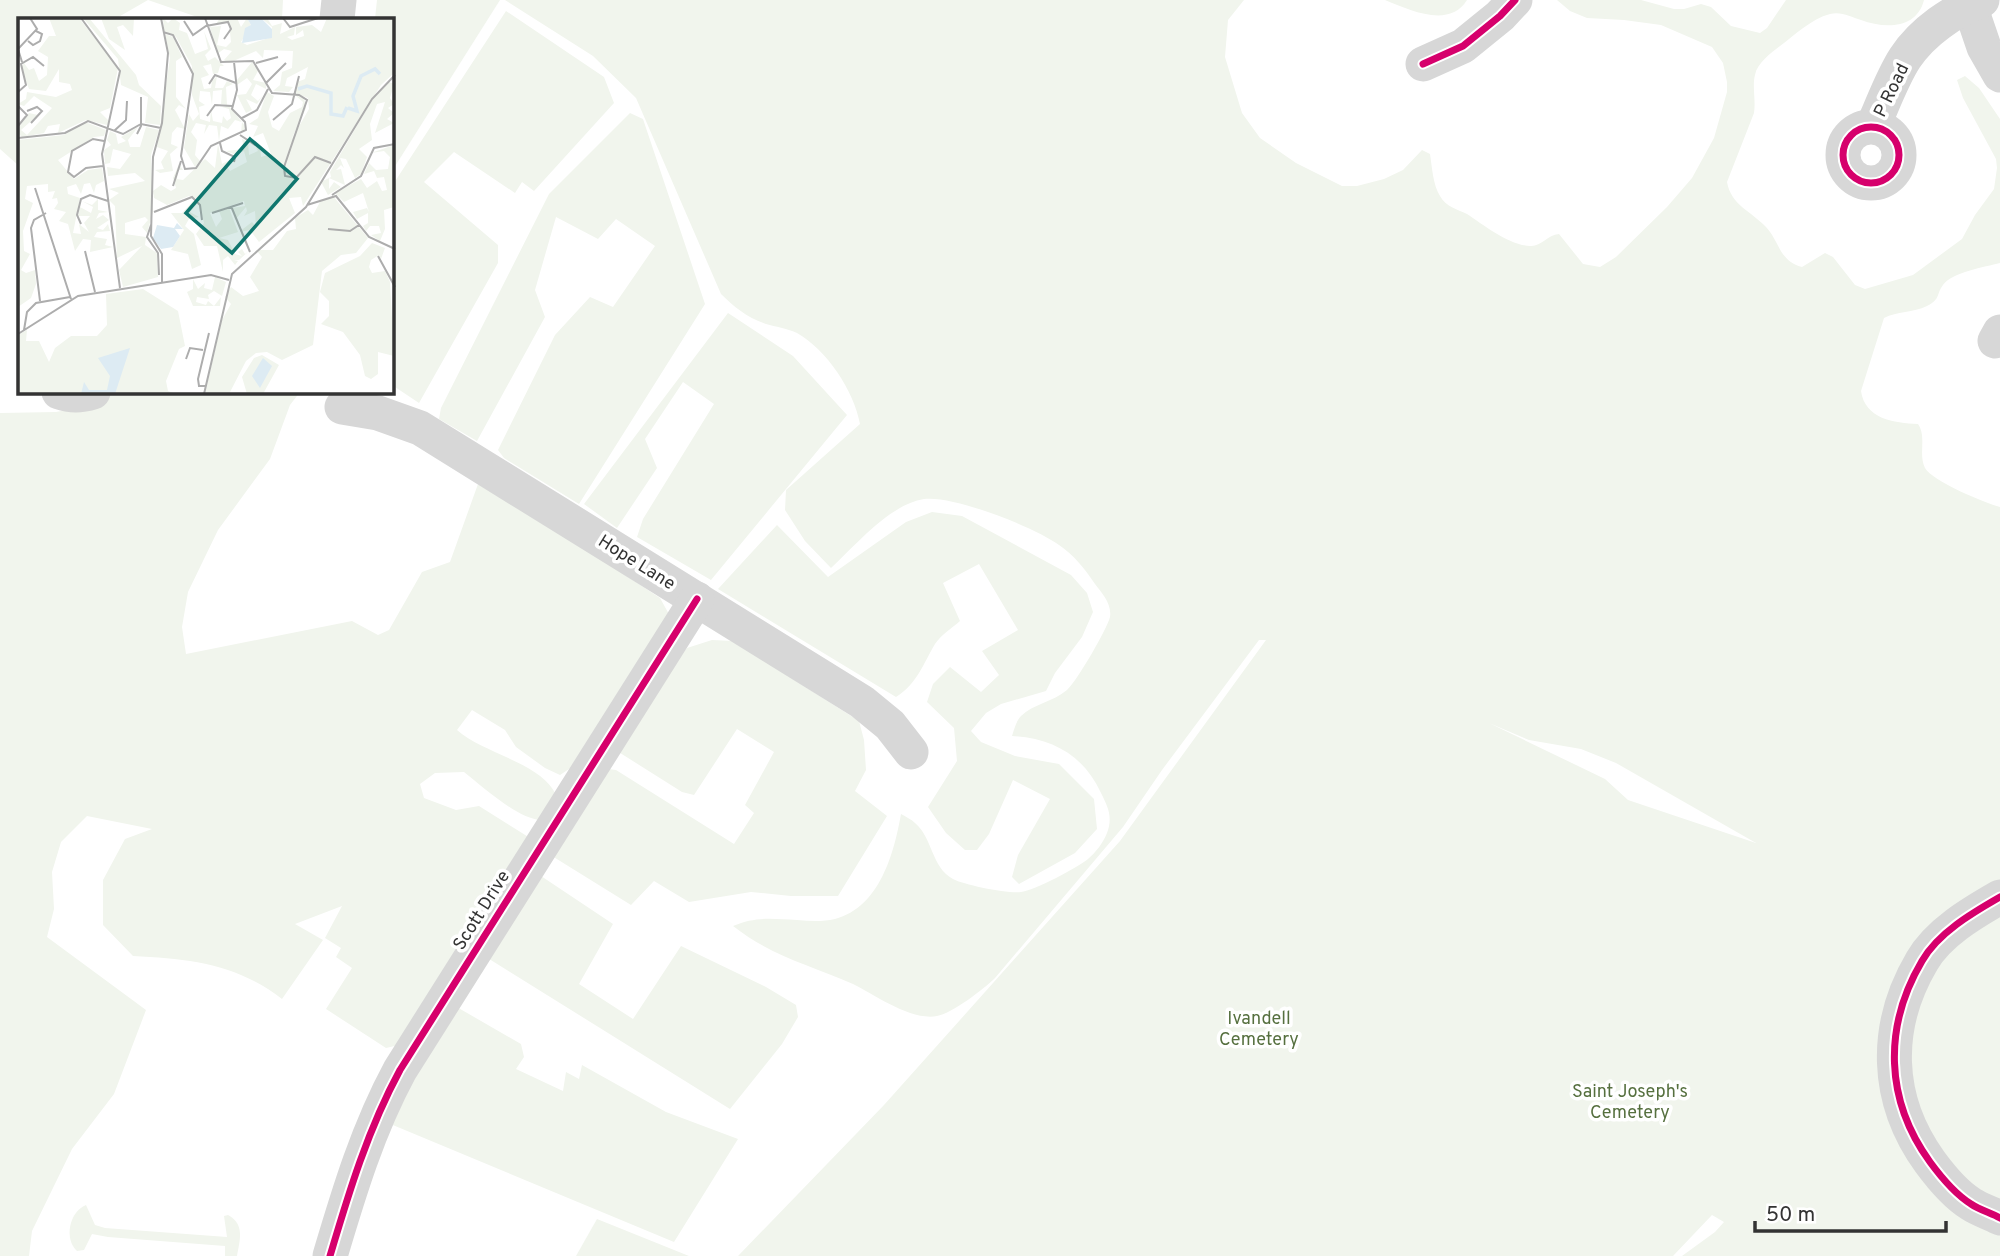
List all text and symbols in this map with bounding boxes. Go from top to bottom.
inset map [18,18,394,394]
street label: P Road [1869,60,1915,121]
street label: Hope Lane [593,531,679,596]
street label: Scott Drive [449,867,516,955]
park label: Ivandell Cemetery [1219,1008,1299,1052]
park label: Saint Joseph's Cemetery [1572,1081,1688,1125]
scale bar [1755,1190,1946,1234]
text: 50 m [1766,1202,1815,1229]

